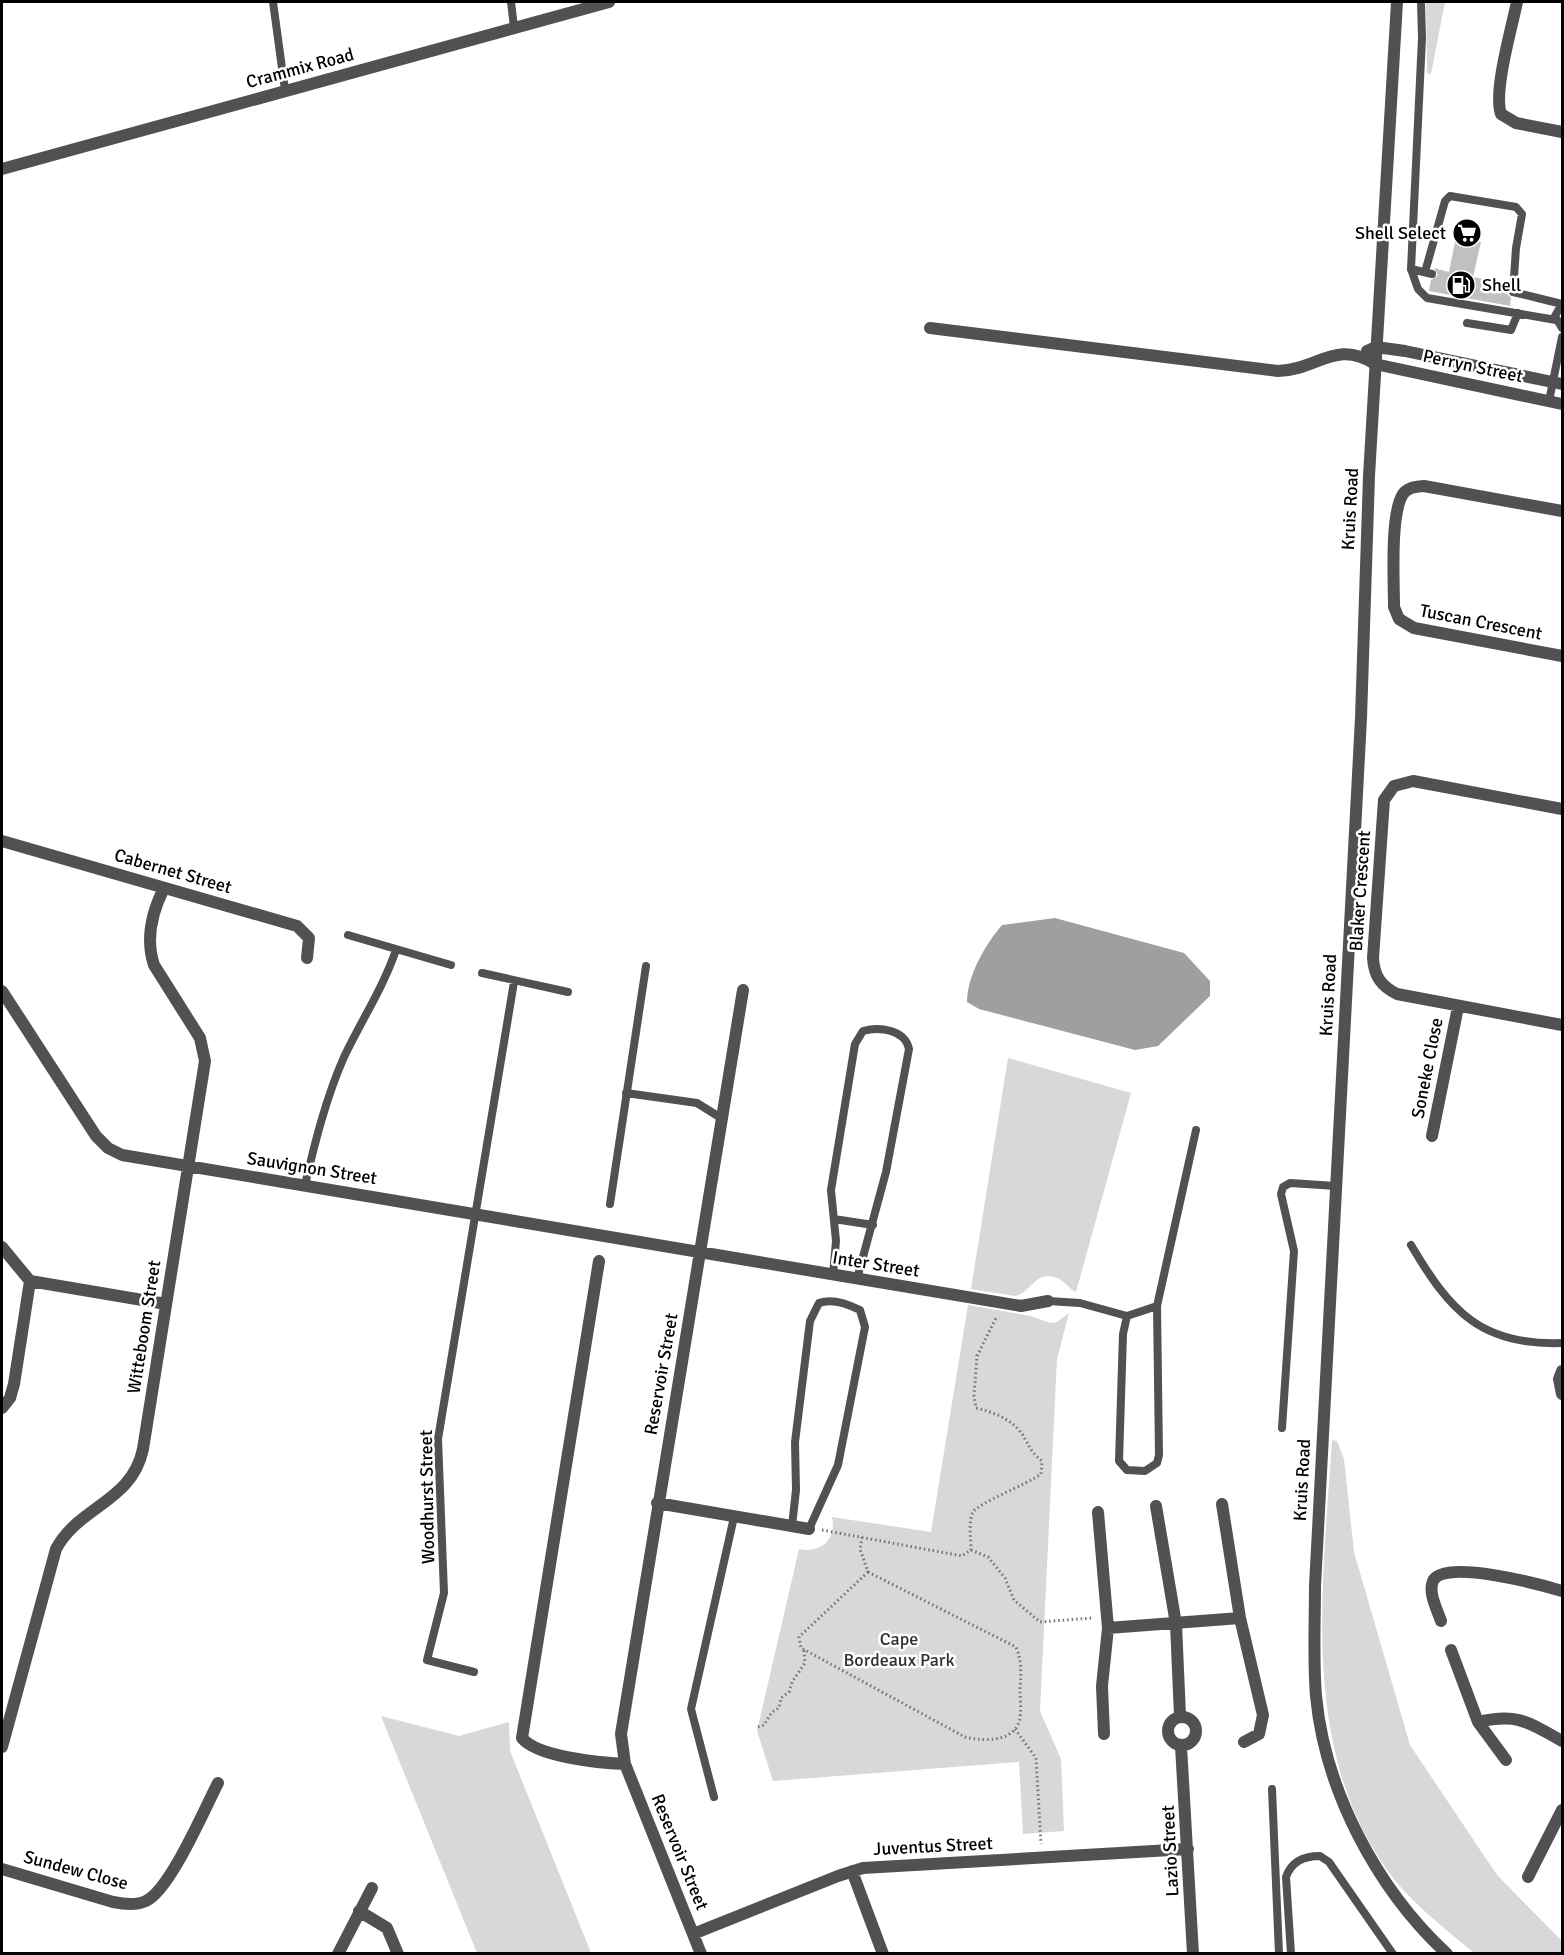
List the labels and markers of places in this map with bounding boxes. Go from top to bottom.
supermarket icon: Shell Select [1451,217,1483,249]
place label: Shell Select [1355,222,1446,244]
fuel station icon: Shell [1445,269,1477,301]
place label: Shell [1482,274,1521,296]

